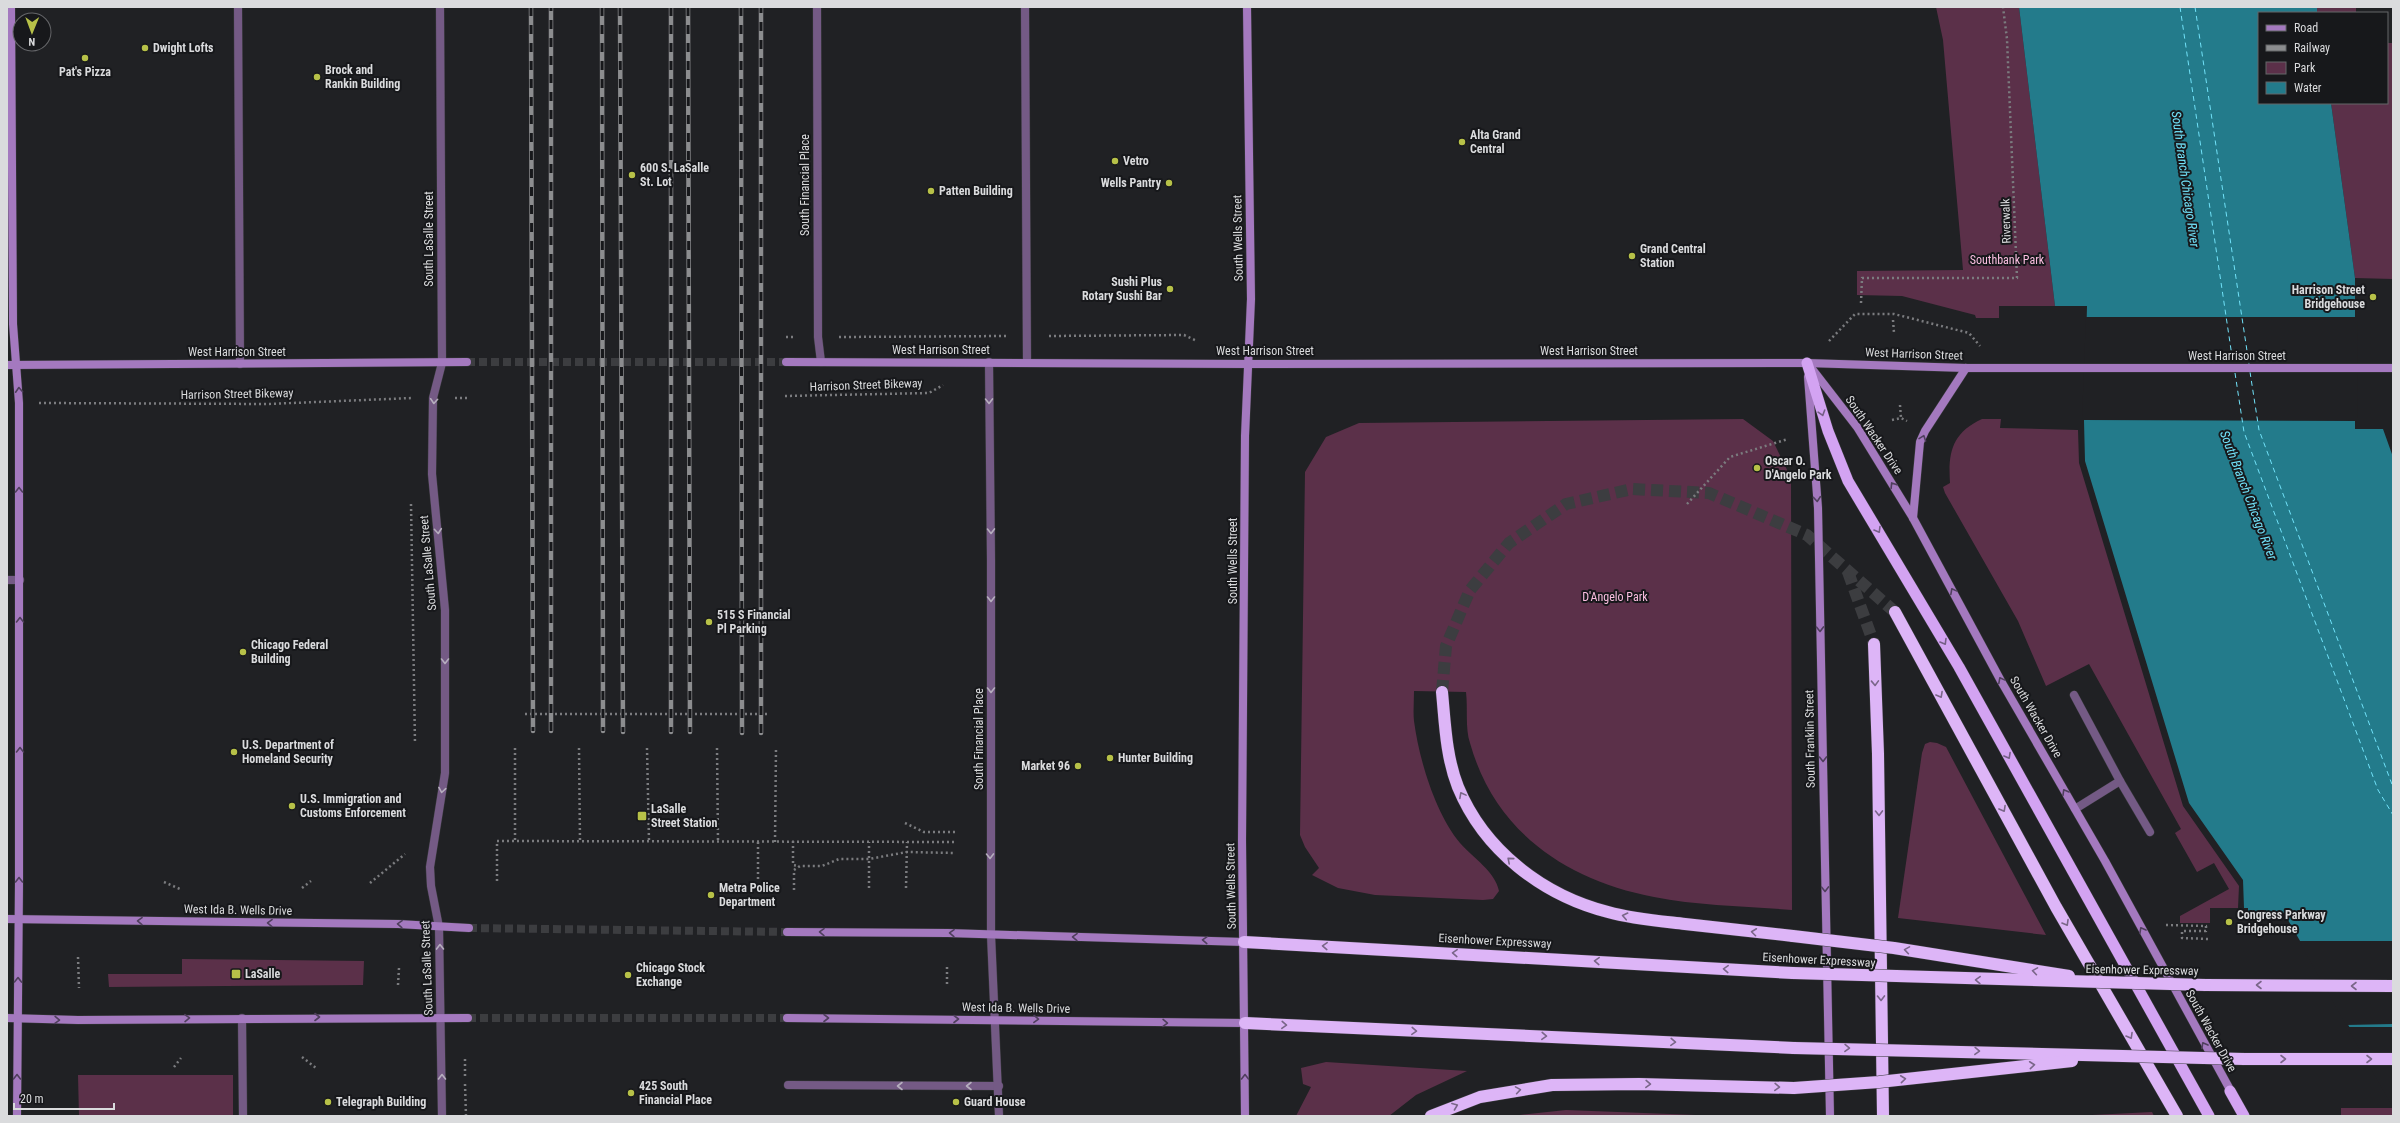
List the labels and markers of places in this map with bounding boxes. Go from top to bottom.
place label: Dwight Lofts [153,41,214,55]
marker: Dwight Lofts [140,43,150,53]
marker: Pat's Pizza [80,53,90,63]
place label: Brock and Rankin Building [325,63,400,91]
place label: Pat's Pizza [59,65,111,79]
marker: Brock and Rankin Building [312,72,322,82]
place label: Alta Grand Central [1470,128,1521,156]
marker: Alta Grand Central [1457,137,1467,147]
place label: Vetro [1123,154,1149,168]
marker: Vetro [1110,156,1120,166]
place label: 600 S. LaSalle St. Lot [640,161,709,189]
marker: 600 S. LaSalle St. Lot [627,170,637,180]
place label: Wells Pantry [1101,176,1162,190]
marker: Wells Pantry [1164,178,1174,188]
place label: Patten Building [939,184,1013,198]
marker: Patten Building [926,186,936,196]
place label: Grand Central Station [1640,242,1706,270]
marker: Grand Central Station [1627,251,1637,261]
place label: Sushi Plus Rotary Sushi Bar [1082,275,1163,303]
place label: Harrison Street Bridgehouse [2292,283,2365,311]
marker: Sushi Plus Rotary Sushi Bar [1165,284,1175,294]
marker: Harrison Street Bridgehouse [2368,292,2378,302]
place label: Oscar O. D'Angelo Park [1765,454,1832,482]
marker: Oscar O. D'Angelo Park [1752,463,1762,473]
place label: 515 S Financial Pl Parking [717,608,791,636]
marker: 515 S Financial Pl Parking [704,617,714,627]
place label: Chicago Federal Building [251,638,328,666]
marker: Chicago Federal Building [238,647,248,657]
place label: U.S. Department of Homeland Security [242,738,334,766]
marker: U.S. Department of Homeland Security [229,747,239,757]
place label: Hunter Building [1118,751,1193,765]
marker: Hunter Building [1105,753,1115,763]
place label: Market 96 [1021,759,1070,773]
marker: Market 96 [1073,761,1083,771]
place label: U.S. Immigration and Customs Enforcement [300,792,406,820]
marker: U.S. Immigration and Customs Enforcement [287,801,297,811]
place label: LaSalle Street Station [651,802,717,830]
marker: LaSalle Street Station [636,810,648,822]
place label: Metra Police Department [719,881,780,909]
marker: Metra Police Department [706,890,716,900]
place label: Congress Parkway Bridgehouse [2237,908,2326,936]
marker: Congress Parkway Bridgehouse [2224,917,2234,927]
place label: Chicago Stock Exchange [636,961,705,989]
place label: LaSalle [245,967,281,981]
marker: LaSalle [230,968,242,980]
marker: Chicago Stock Exchange [623,970,633,980]
place label: 425 South Financial Place [639,1079,712,1107]
marker: 425 South Financial Place [626,1088,636,1098]
place label: Telegraph Building [336,1095,426,1109]
place label: Guard House [964,1095,1026,1109]
marker: Telegraph Building [323,1097,333,1107]
marker: Guard House [951,1097,961,1107]

